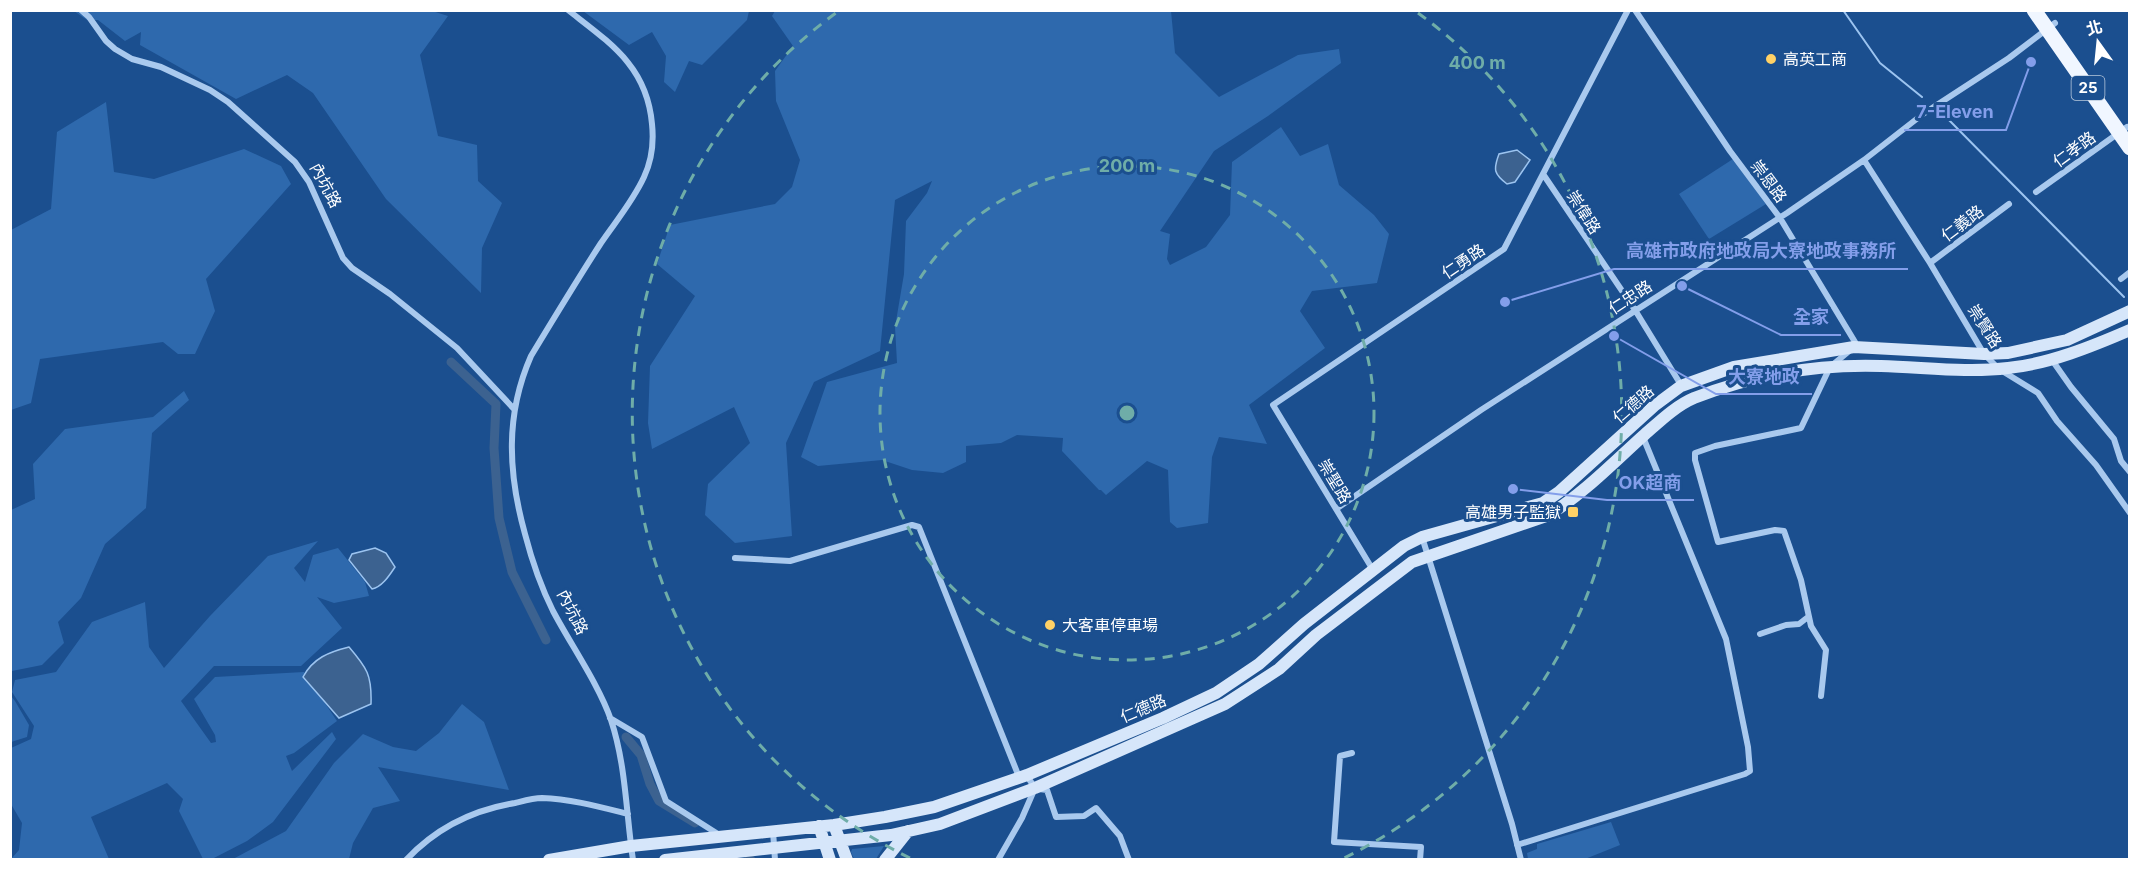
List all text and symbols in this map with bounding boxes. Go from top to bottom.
north arrow [2068,12,2128,72]
text: 北 [2084,16,2104,39]
place label: 高英工商 [1783,49,1847,69]
text: 400 m [1448,52,1506,73]
marker: 高英工商 [1764,52,1778,66]
road number: 25 [2072,76,2104,100]
callout: 7-Eleven [1904,94,2006,130]
text: 7-Eleven [1916,101,1994,122]
street label: 仁孝路 [2049,127,2099,171]
text: 200 m [1099,155,1155,176]
street label: 崇恩路 [1747,156,1791,206]
street label: 內坑路 [306,159,346,211]
street label: 崇偉路 [1563,186,1605,238]
street label: 仁義路 [1937,201,1987,245]
callout: 高雄市政府地政局大寮地政事務所 [1614,233,1908,269]
street label: 仁勇路 [1438,239,1488,283]
text: 高雄市政府地政局大寮地政事務所 [1626,240,1896,261]
street label: 仁忠路 [1604,276,1656,318]
callout: 全家 [1781,299,1841,335]
street label: 崇賢路 [1964,300,2006,352]
text: 全家 [1793,306,1829,327]
callout: 大寮地政 [1716,358,1812,394]
text: 大寮地政 [1728,366,1800,387]
street label: 仁德路 [1608,381,1658,427]
centre of rings [1117,403,1137,423]
street label: 崇聖路 [1314,455,1356,507]
callout: OK超商 [1607,464,1694,500]
text: OK超商 [1619,472,1681,493]
place label: 高雄男子監獄 [1465,502,1561,522]
marker: 高雄男子監獄 [1566,505,1580,519]
street label: 內坑路 [553,586,593,638]
place label: 大客車停車場 [1062,615,1158,635]
marker: 大客車停車場 [1043,618,1057,632]
street label: 仁德路 [1117,689,1169,727]

